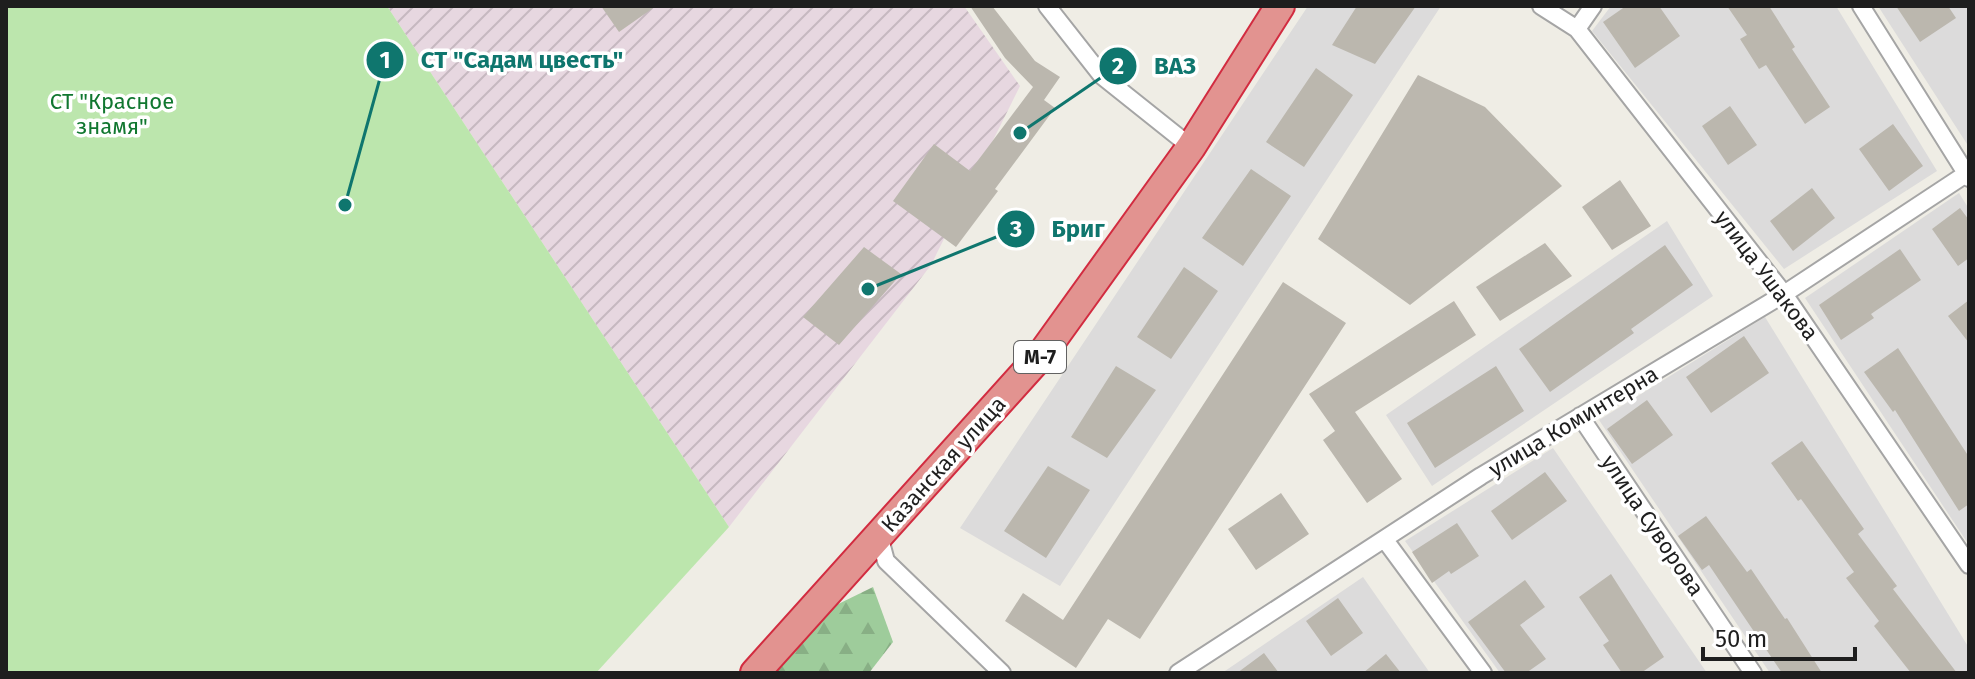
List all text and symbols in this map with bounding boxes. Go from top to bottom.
callout: СТ "Садам цвесть" [365,36,639,84]
callout: ВАЗ [1098,42,1211,90]
text: 1 [379,46,391,74]
text: СТ "Садам цвесть" [421,46,623,74]
text: 2 [1112,52,1124,80]
text: ВАЗ [1154,52,1196,80]
park label: СТ "Красное знамя" [50,88,174,140]
callout: Бриг [996,205,1121,253]
street label: улица Ушакова [1709,205,1824,346]
text: 3 [1009,215,1022,243]
text: Бриг [1051,215,1105,243]
road number: М-7 [1014,341,1066,373]
street label: улица Коминтерна [1484,360,1663,483]
street label: Казанская улица [875,391,1011,538]
street label: улица Суворова [1595,450,1710,601]
scale bar [1703,611,1855,661]
text: 50 m [1715,625,1767,653]

